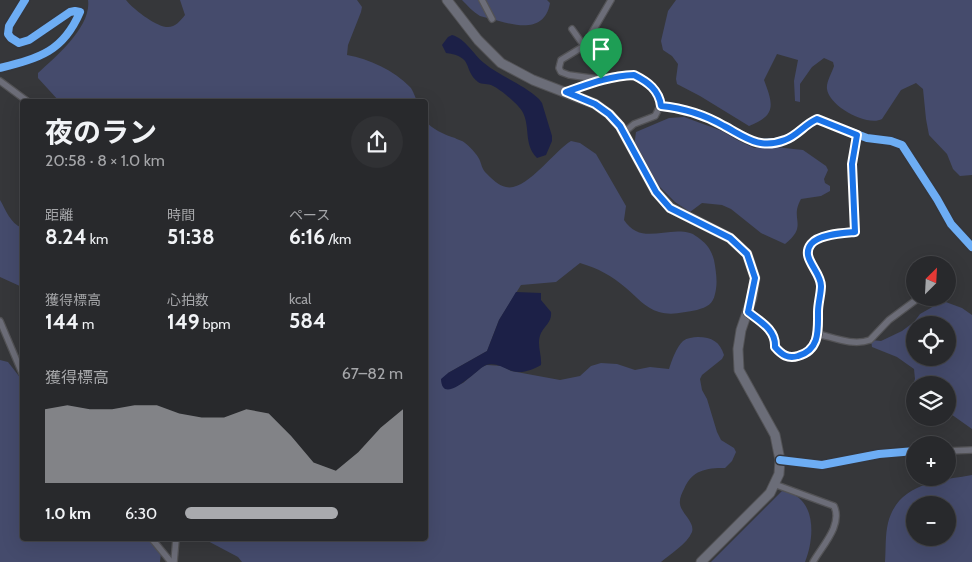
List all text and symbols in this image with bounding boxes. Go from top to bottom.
pin [580,28,622,79]
icon: arrive [587,35,615,63]
text: 夜のラン [45,115,157,149]
button: share [351,116,403,168]
text: 20:58 · 8 × 1.0 km [45,151,165,170]
text: 距離 [45,206,73,224]
text: 時間 [167,206,195,224]
text: ペース [289,206,330,224]
text: 8.24 [45,224,87,249]
text: 51:38 [167,224,215,249]
text: 6:16 [289,224,325,249]
text: km [87,230,108,248]
text: /km [325,230,351,248]
north arrow [906,256,956,306]
map controls [906,256,956,546]
text: kcal [289,290,311,308]
text: 獲得標高 [45,291,101,309]
text: 心拍数 [167,291,209,309]
text: 584 [289,308,326,333]
text: 144 [45,309,79,334]
text: 149 [167,309,200,334]
text: m [79,315,94,333]
text: bpm [200,315,231,333]
button: locate [906,316,956,366]
text: 67–82 m [342,364,403,383]
text: 獲得標高 [45,368,109,387]
button: layers [906,376,956,426]
button: + [906,436,956,486]
button: − [906,496,956,546]
text: 1.0 km [45,504,91,523]
text: 6:30 [125,504,157,523]

